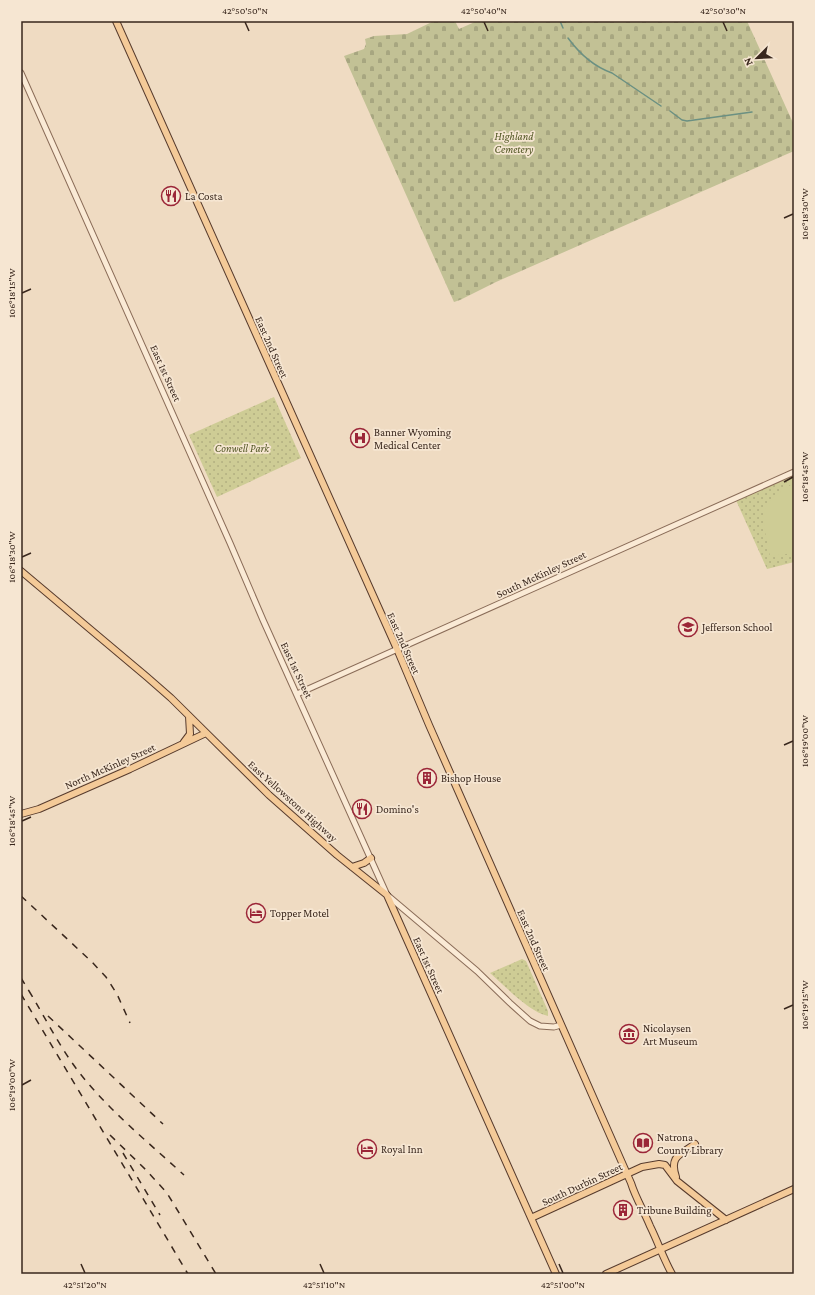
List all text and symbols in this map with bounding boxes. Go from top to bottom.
text: 42°50'50"N [222,5,268,16]
text: 42°50'40"N [461,5,508,16]
text: 42°50'30"N [700,5,747,16]
north arrow [737,38,777,78]
text: N [741,56,755,68]
park label: Highland Cemetery [494,130,534,156]
restaurant icon: La Costa [160,185,182,207]
text: 106°18'30"W [799,187,810,240]
place label: La Costa [185,190,223,202]
text: 106°18'15"W [6,267,17,318]
street label: East 2nd Street [253,314,291,380]
street label: East 1st Street [148,343,184,403]
place label: Banner Wyoming Medical Center [374,426,452,451]
hospital icon: Banner Wyoming Medical Center [349,427,371,449]
park label: Conwell Park [215,442,270,454]
text: 106°18'45"W [799,451,810,502]
text: 106°18'30"W [6,530,17,583]
street label: South McKinley Street [494,548,588,601]
street label: East 2nd Street [385,610,423,676]
school or university icon: Jefferson School [677,616,699,638]
place label: Jefferson School [701,621,772,634]
street label: East 1st Street [279,640,315,700]
text: 106°19'00"W [799,714,810,767]
street label: North McKinley Street [63,741,158,792]
street label: East Yellowstone Highway [245,758,341,846]
building icon: Bishop House [416,767,438,789]
place label: Bishop House [441,772,501,785]
text: 106°18'45"W [6,795,17,846]
restaurant icon: Domino's [351,798,373,820]
place label: Domino's [376,803,419,815]
hotel icon: Topper Motel [245,902,267,924]
place label: Topper Motel [270,907,329,920]
street label: East 2nd Street [515,907,553,973]
street label: East 1st Street [411,935,447,995]
text: 106°19'15"W [799,980,810,1030]
place label: Nicolaysen Art Museum [643,1022,698,1047]
museum icon: Nicolaysen Art Museum [618,1023,640,1045]
text: 106°19'00"W [6,1058,17,1111]
place label: Natrona County Library [657,1131,724,1157]
library icon: Natrona County Library [632,1132,654,1154]
hotel icon: Royal Inn [356,1138,378,1160]
place label: Royal Inn [381,1143,423,1156]
street label: South Durbin Street [540,1160,624,1208]
building icon: Tribune Building [612,1199,634,1221]
place label: Tribune Building [637,1204,712,1217]
text: 42°51'20"N [63,1279,107,1290]
text: 42°51'10"N [303,1279,346,1290]
text: 42°51'00"N [541,1279,586,1290]

